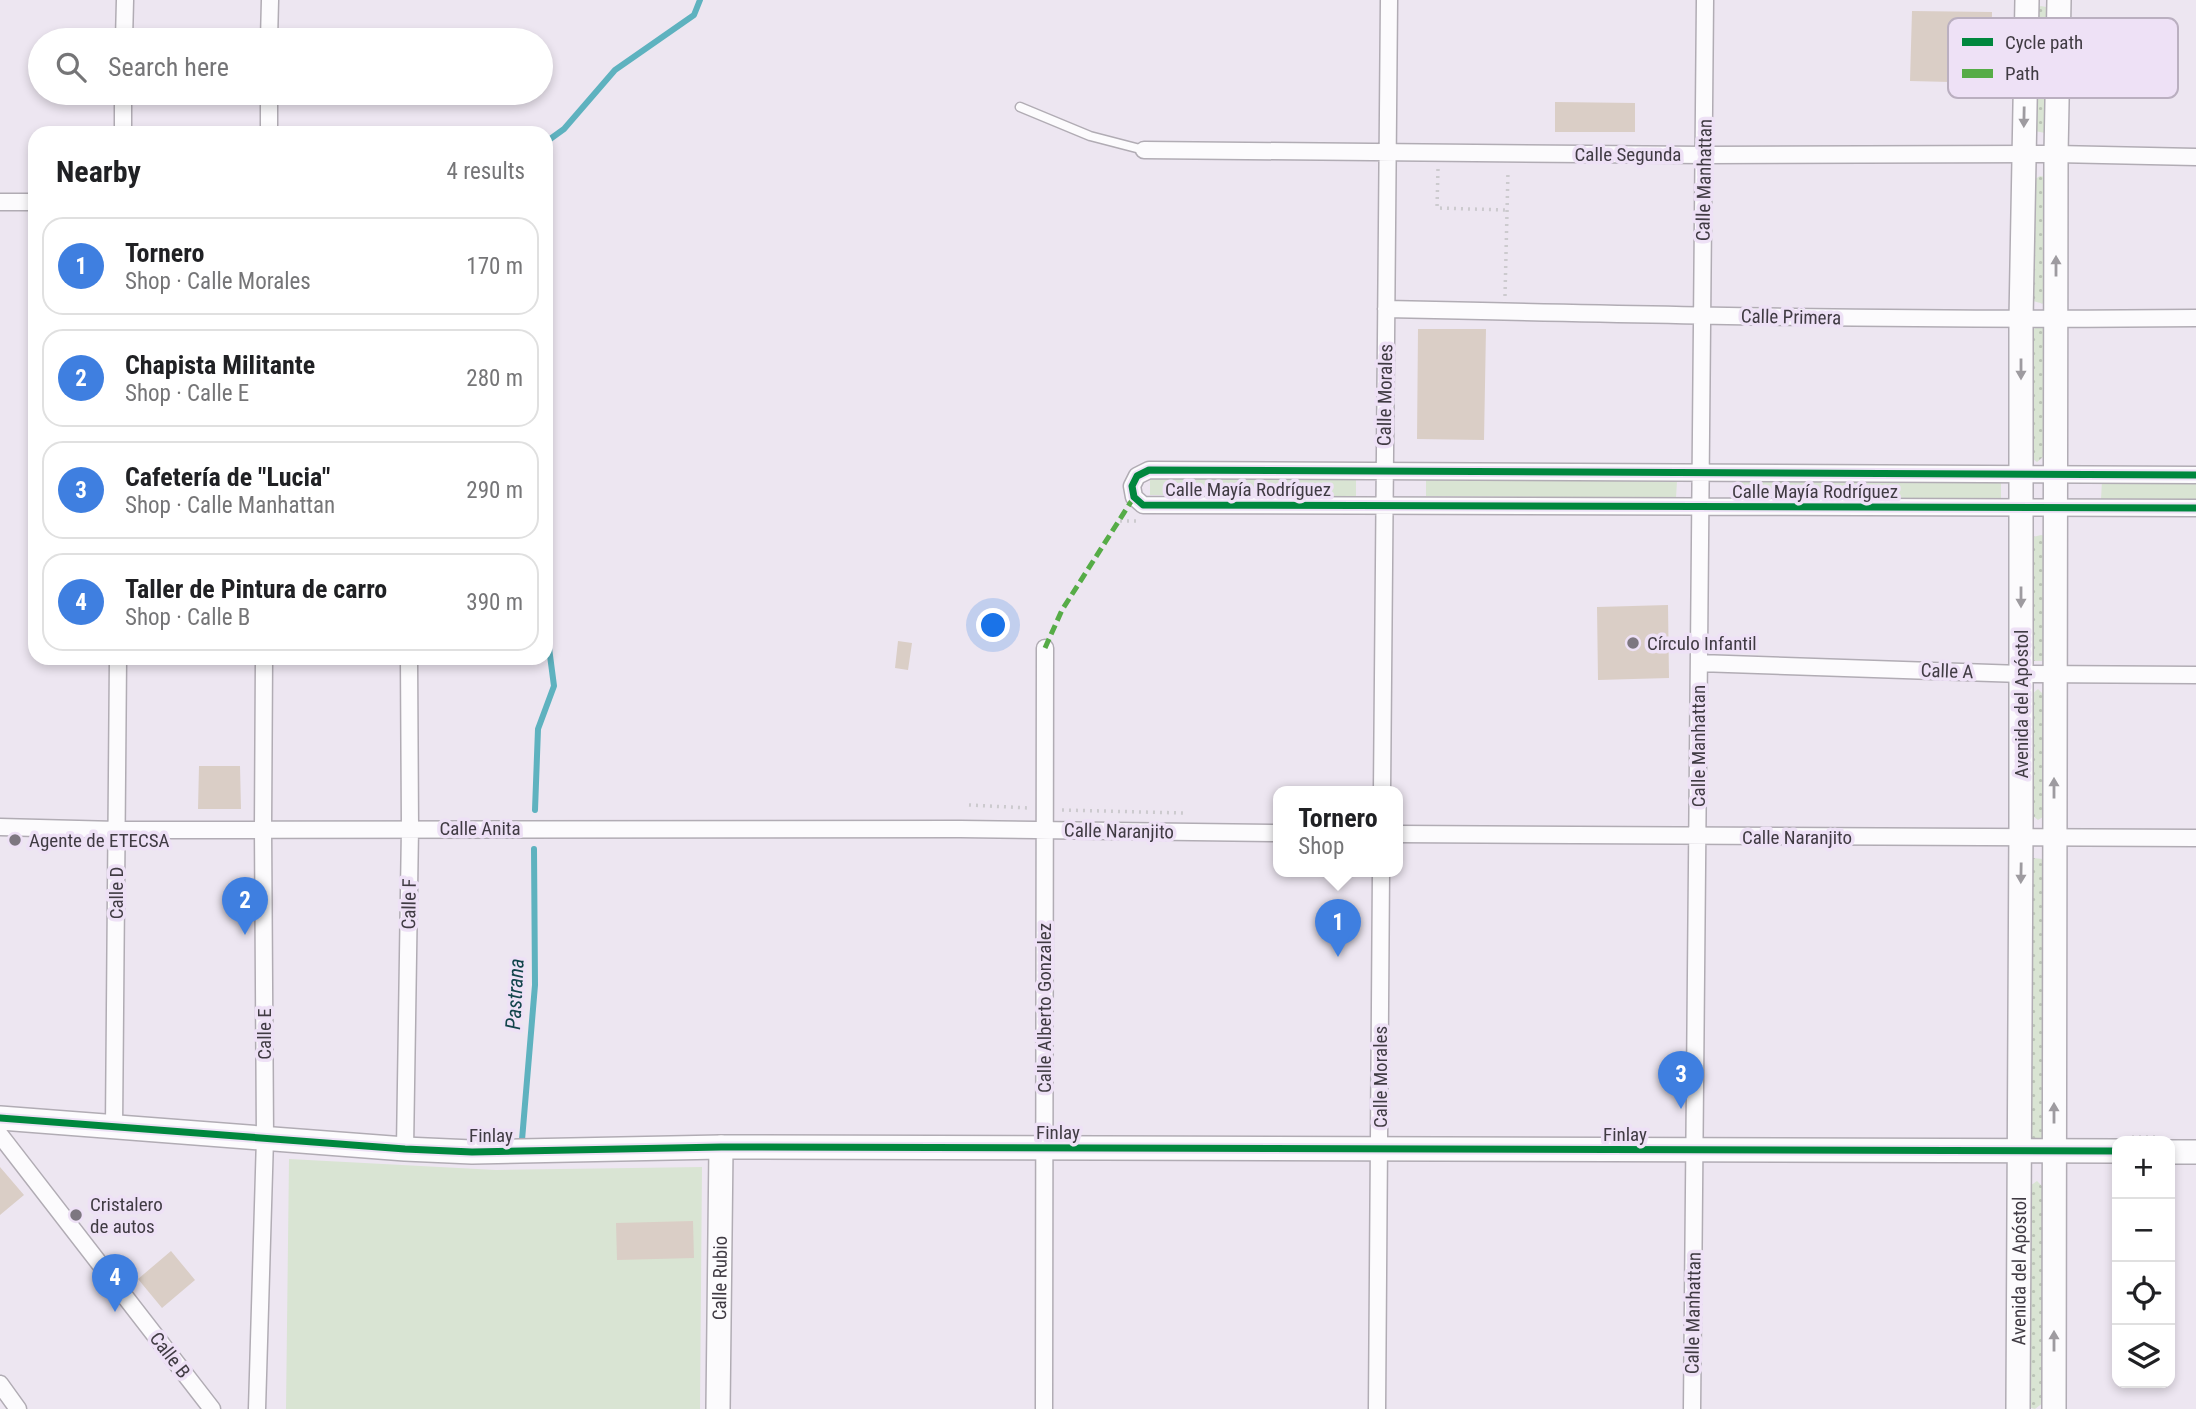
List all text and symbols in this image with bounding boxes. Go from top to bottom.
legend [1948,18,2178,98]
search box [28,28,553,105]
text: Cycle path [2005,31,2083,54]
icon: search [52,48,90,86]
text: Search here [108,52,229,82]
text: Path [2005,62,2039,85]
one-way arrow [2018,106,2029,128]
street label: Calle Manhattan [1691,119,1717,241]
street label: Calle Segunda [1575,143,1681,166]
text: Nearby [56,154,141,189]
text: 4 results [447,158,525,185]
text: Tornero [125,238,204,268]
text: 1 [75,253,87,280]
text: 170 m [466,253,523,280]
one-way arrow [2050,255,2062,277]
text: Shop · Calle Morales [125,268,311,295]
street label: Calle Primera [1741,305,1841,329]
street label: Calle Morales [1373,344,1397,446]
text: Chapista Militante [125,350,315,380]
one-way arrow [2015,358,2027,380]
text: 2 [75,365,87,392]
text: 280 m [466,365,523,392]
text: Shop · Calle E [125,380,249,407]
text: Cafetería de "Lucia" [125,462,330,492]
text: 3 [75,477,87,504]
text: 290 m [466,477,523,504]
street label: Calle Mayía Rodríguez [1165,478,1331,501]
street label: Calle Mayía Rodríguez [1732,480,1898,503]
text: Shop · Calle Manhattan [125,492,335,519]
text: Taller de Pintura de carro [125,574,387,604]
one-way arrow [2015,586,2027,608]
text: 4 [75,589,87,616]
text: 390 m [466,589,523,616]
text: Shop · Calle B [125,604,250,631]
your location [976,608,1010,642]
street label: Avenida del Apóstol [2010,630,2033,778]
place label: Círculo Infantil [1647,632,1757,655]
marker: Círculo Infantil [1625,635,1641,651]
street label: Calle A [1920,659,1974,683]
street label: Calle Manhattan [1687,685,1710,807]
one-way arrow [2048,777,2060,799]
popup [1273,786,1403,877]
text: Tornero [1298,803,1378,833]
street label: Calle Anita [439,817,521,840]
street label: Calle Naranjito [1064,819,1174,843]
street label: Calle Naranjito [1742,826,1852,849]
place label: Agente de ETECSA [29,829,170,852]
marker: Agente de ETECSA [7,832,23,848]
text: Shop [1298,833,1344,860]
one-way arrow [2015,862,2027,884]
street label: Calle D [105,867,128,919]
pin: 2 [222,877,268,935]
street label: Calle F [397,878,421,930]
pin: 1 [1315,899,1361,957]
street label: Calle Alberto Gonzalez [1033,923,1056,1093]
water label: Pastrana [501,958,529,1030]
street label: Calle E [253,1008,276,1060]
street label: Calle Morales [1369,1026,1392,1128]
pin: 3 [1658,1051,1704,1109]
one-way arrow [2048,1102,2060,1124]
street label: Finlay [1036,1121,1080,1144]
street label: Finlay [1603,1123,1647,1146]
street label: Finlay [469,1124,513,1147]
map controls [2112,1136,2175,1388]
button: + [2112,1136,2175,1199]
place label: Cristalero de autos [90,1193,163,1238]
street label: Avenida del Apóstol [2007,1196,2031,1346]
button: − [2112,1199,2175,1262]
marker: Cristalero de autos [68,1207,84,1223]
street label: Calle Rubio [708,1236,731,1320]
street label: Calle Manhattan [1680,1252,1706,1374]
pin: 4 [92,1254,138,1312]
button: locate [2112,1262,2175,1325]
button: layers [2112,1325,2175,1388]
street label: Calle B [145,1327,195,1383]
one-way arrow [2048,1330,2060,1352]

